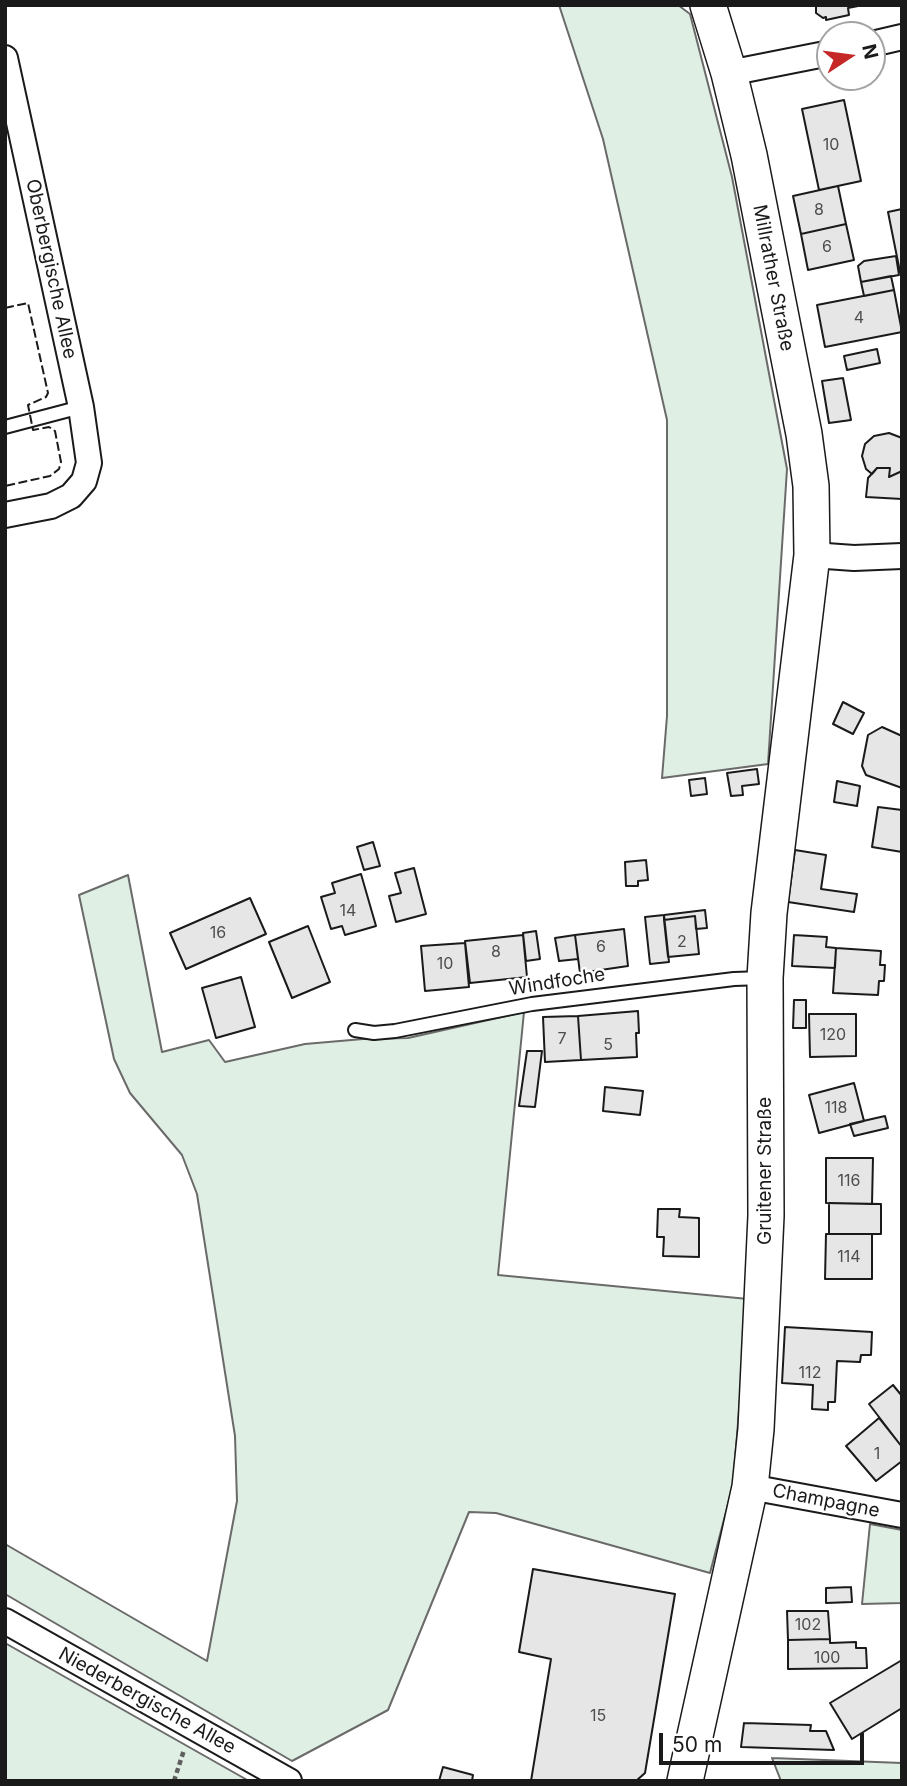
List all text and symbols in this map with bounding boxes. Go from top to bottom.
north arrow [816,21,886,91]
text: N [857,42,883,61]
house number: 10 [823,135,839,155]
street label: Oberbergische Allee [21,177,81,361]
house number: 8 [814,200,824,220]
street label: Millrather Straße [748,203,798,353]
house number: 6 [822,237,832,257]
house number: 4 [854,308,864,328]
house number: 14 [340,901,356,921]
house number: 16 [210,923,226,943]
house number: 2 [677,932,687,952]
house number: 6 [596,937,606,957]
house number: 8 [491,942,501,962]
house number: 10 [437,954,453,974]
street label: Windfoche [507,963,607,1001]
house number: 120 [820,1025,846,1045]
house number: 7 [557,1029,567,1049]
house number: 5 [603,1035,613,1055]
street label: Gruitener Straße [754,1097,776,1245]
house number: 118 [825,1098,847,1118]
house number: 116 [838,1171,860,1191]
house number: 114 [837,1247,861,1267]
house number: 112 [799,1363,821,1383]
house number: 1 [874,1444,880,1464]
street label: Champagne [770,1479,882,1523]
house number: 102 [795,1615,821,1635]
street label: Niederbergische Allee [54,1643,240,1759]
house number: 100 [814,1648,840,1668]
house number: 15 [590,1706,606,1726]
scale bar [662,1720,867,1764]
text: 50 m [672,1732,722,1757]

